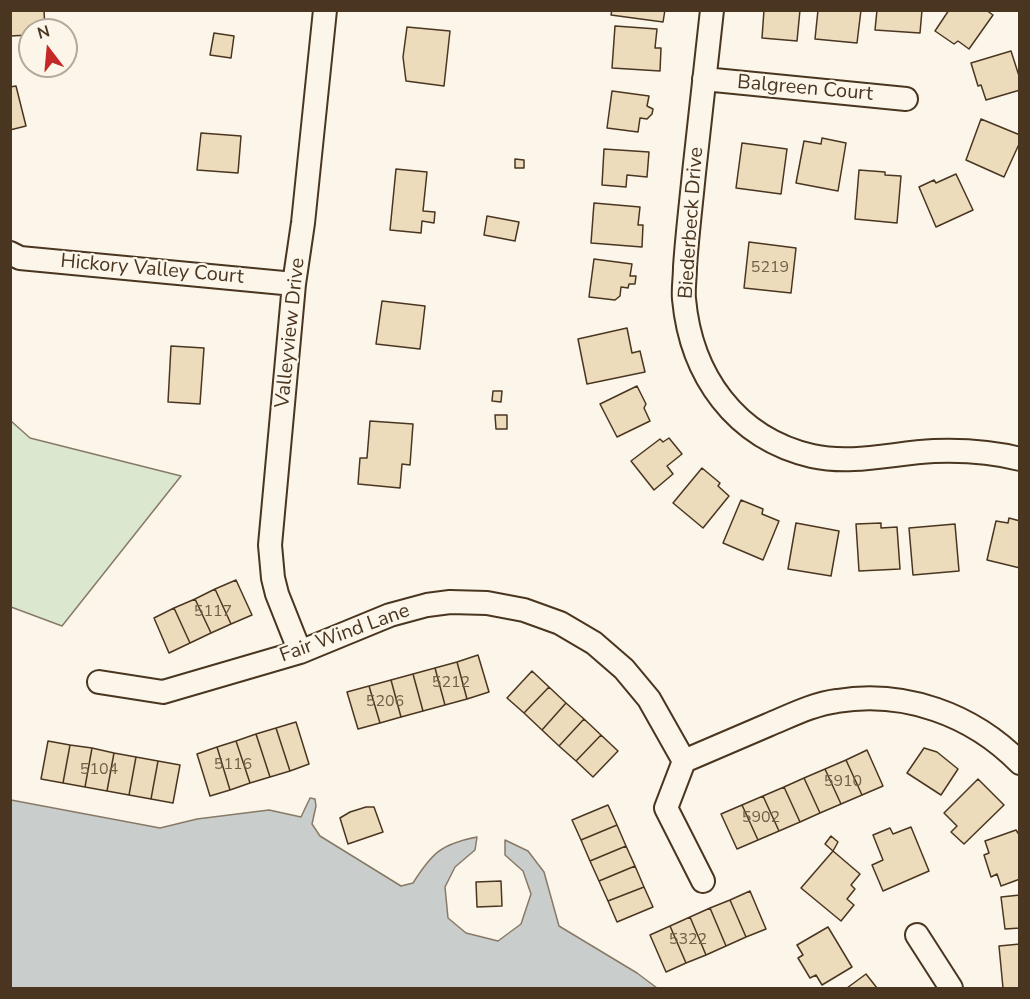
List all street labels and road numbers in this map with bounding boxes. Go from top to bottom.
street label: Balgreen Court [736,71,874,107]
street label: Biederbeck Drive [675,146,709,300]
street label: Hickory Valley Court [59,250,245,290]
street label: Valleyview Drive [271,257,311,409]
street label: Fair Wind Lane [277,599,413,669]

